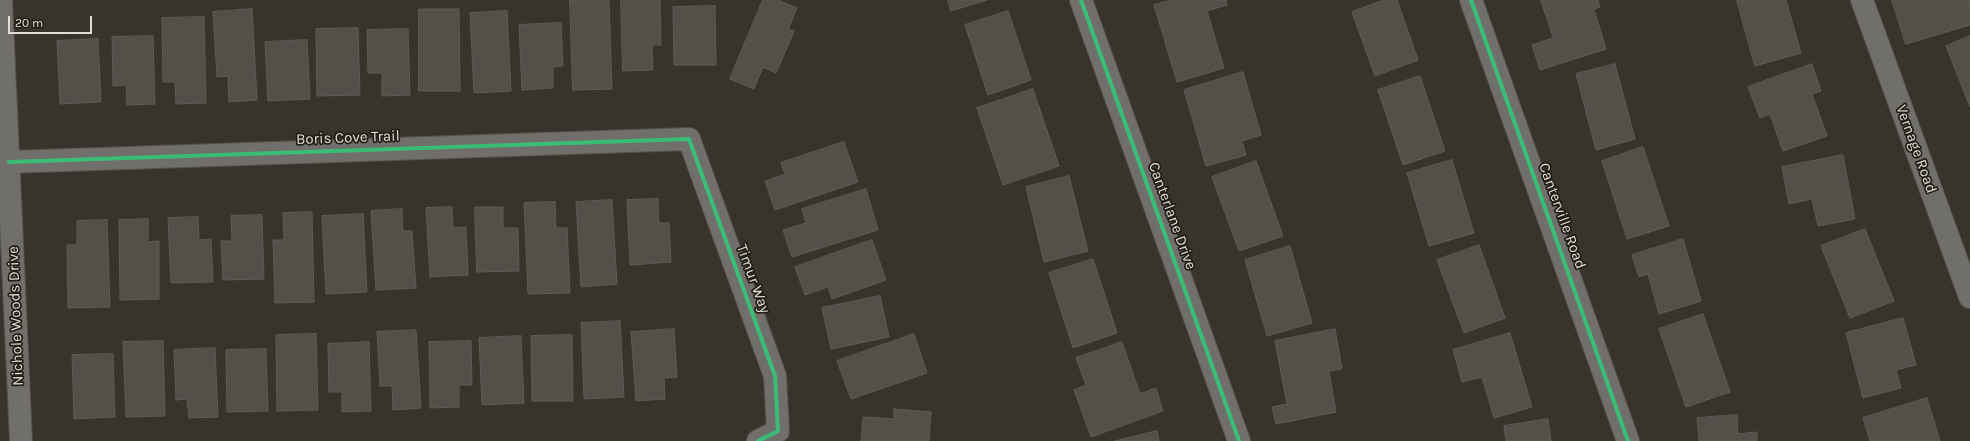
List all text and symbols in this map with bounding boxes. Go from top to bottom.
scale bar [10,8,94,34]
text: 20 m [15,16,43,30]
street label: Vernage Road [1892,102,1940,196]
street label: Boris Cove Trail [296,127,400,149]
street label: Canterlane Drive [1144,160,1200,272]
street label: Canterville Road [1534,161,1590,271]
street label: Timur Way [732,242,774,316]
street label: Nichole Woods Drive [5,246,27,386]

